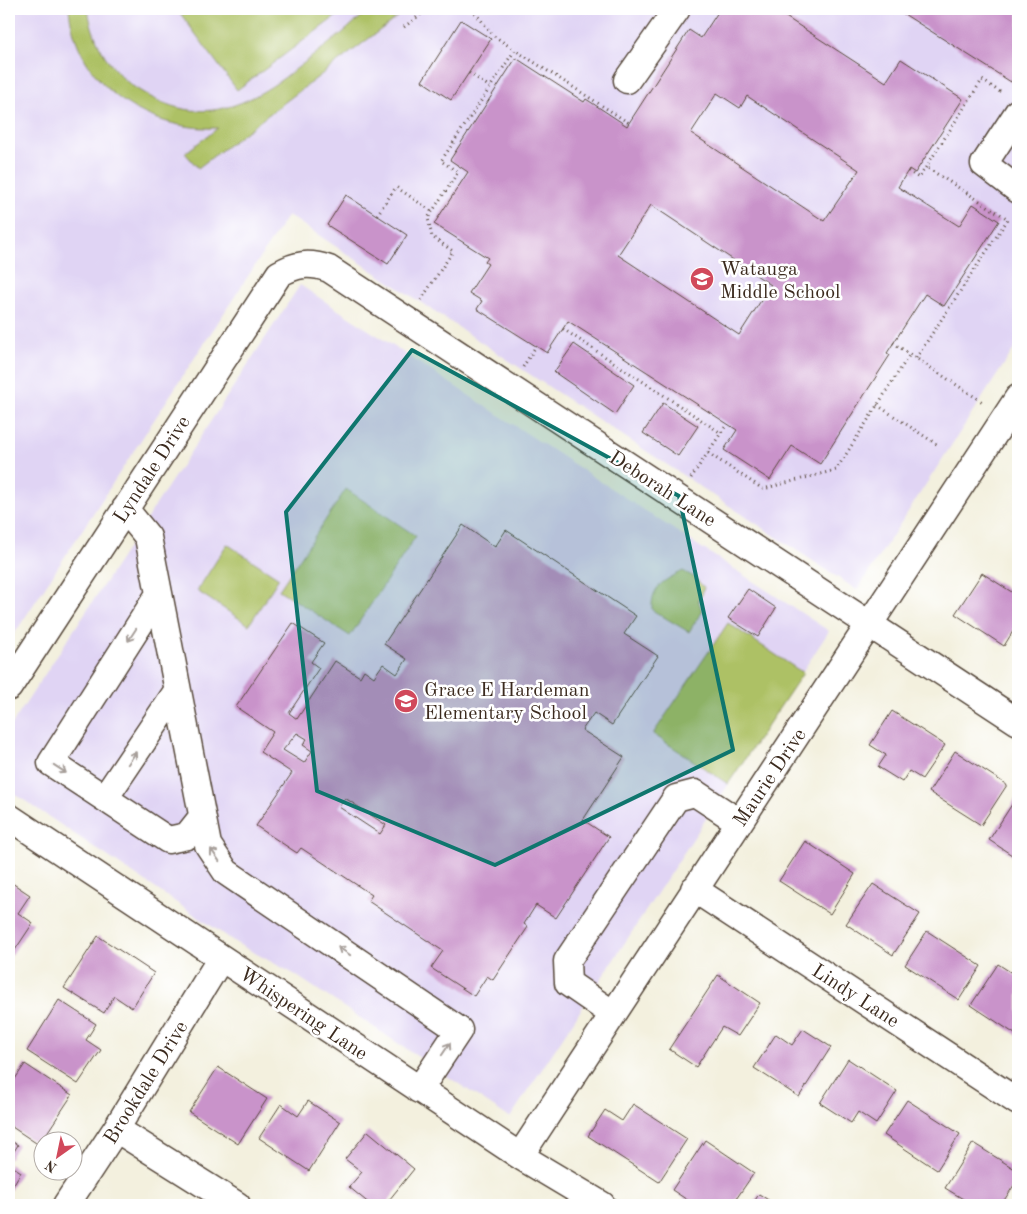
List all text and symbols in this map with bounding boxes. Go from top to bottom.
place label: Watauga Middle School [720,260,840,303]
school or university icon: Watauga Middle School [689,266,715,292]
street label: Lyndale Drive [111,413,195,527]
street label: Deborah Lane [605,448,719,532]
one-way arrow [127,628,138,642]
place label: Grace E Hardeman Elementary School [424,681,590,724]
school or university icon: Grace E Hardeman Elementary School [393,688,419,714]
street label: Maurie Drive [731,725,811,831]
one-way arrow [127,751,137,765]
one-way arrow [52,764,66,774]
one-way arrow [210,848,220,862]
one-way arrow [337,946,351,957]
street label: Lindy Lane [808,961,902,1032]
street label: Whispering Lane [235,964,371,1065]
street label: Brookdale Drive [101,1018,192,1148]
one-way arrow [441,1042,451,1056]
north arrow [32,1132,82,1182]
text: N [43,1157,60,1175]

